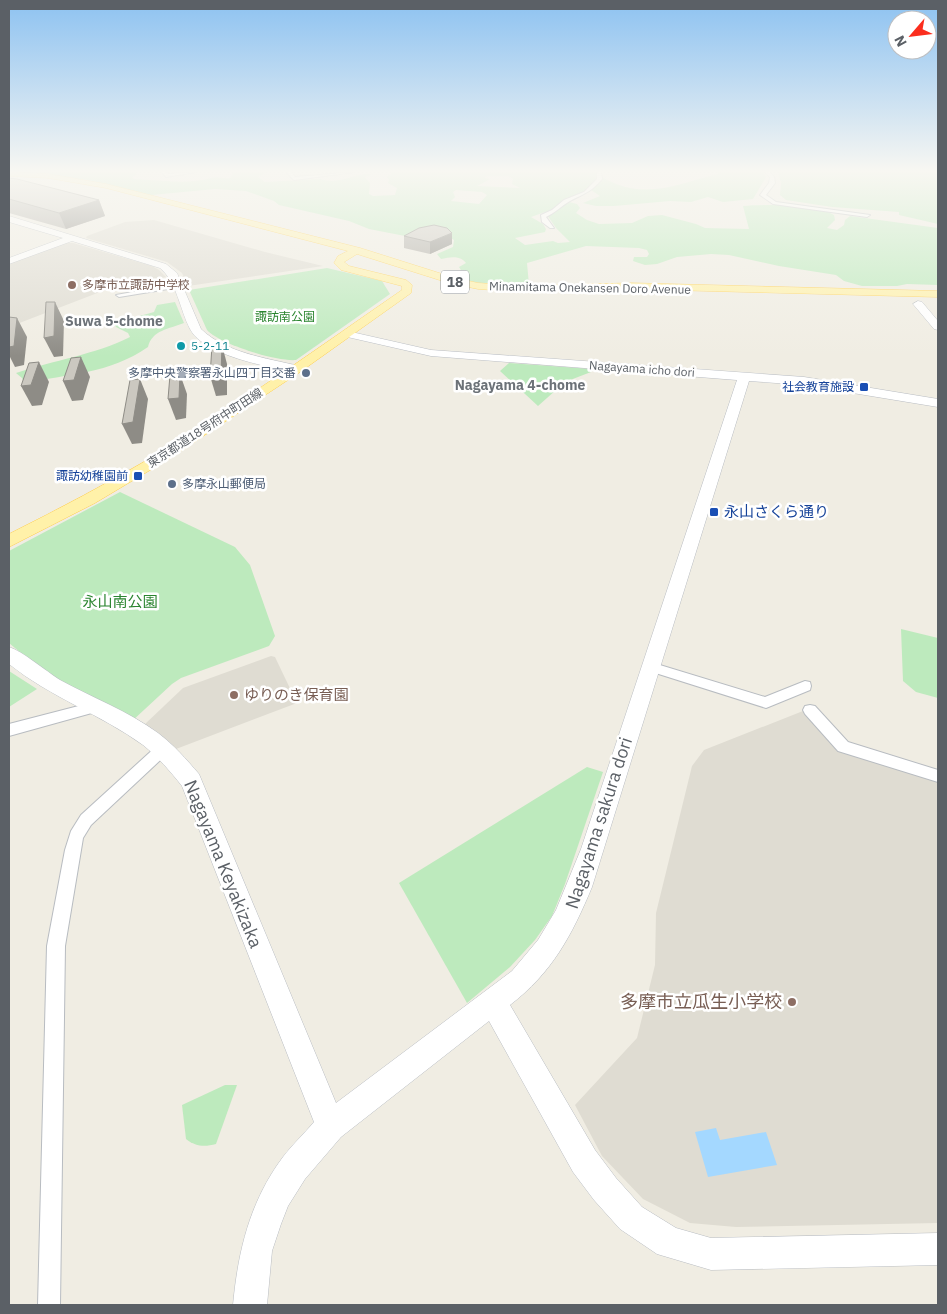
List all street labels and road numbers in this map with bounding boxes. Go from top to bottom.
road number: 18 [441,270,469,294]
street label: Minamitama Onekansen Doro Avenue [489,278,692,297]
street label: Nagayama icho dori [589,357,695,380]
street label: 東京都道18号府中町田線 [144,385,265,470]
street label: Nagayama sakura dori [560,734,637,912]
street label: Nagayama Keyakizaka [179,776,268,952]

